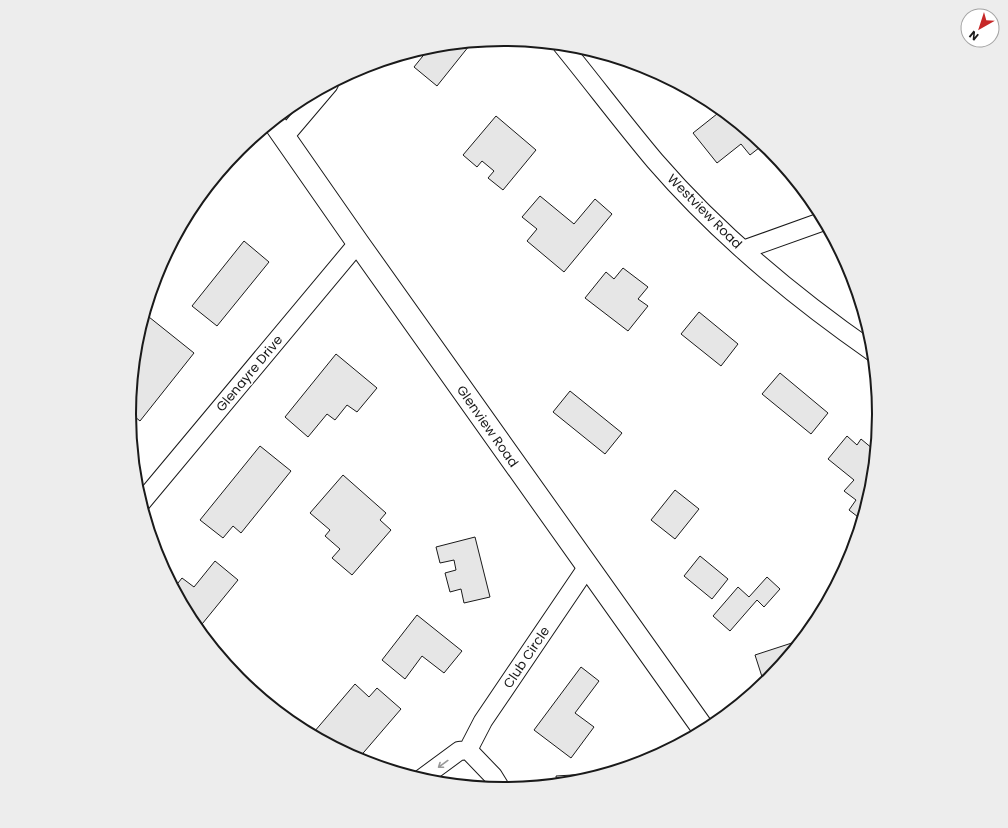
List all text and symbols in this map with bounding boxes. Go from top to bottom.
north arrow [960,8,1000,48]
text: N [965,27,982,45]
street label: Westview Road [663,170,746,253]
street label: Glenayre Drive [212,331,287,416]
street label: Glenview Road [452,381,523,471]
street label: Club Circle [499,623,554,692]
one-way arrow [437,759,448,768]

